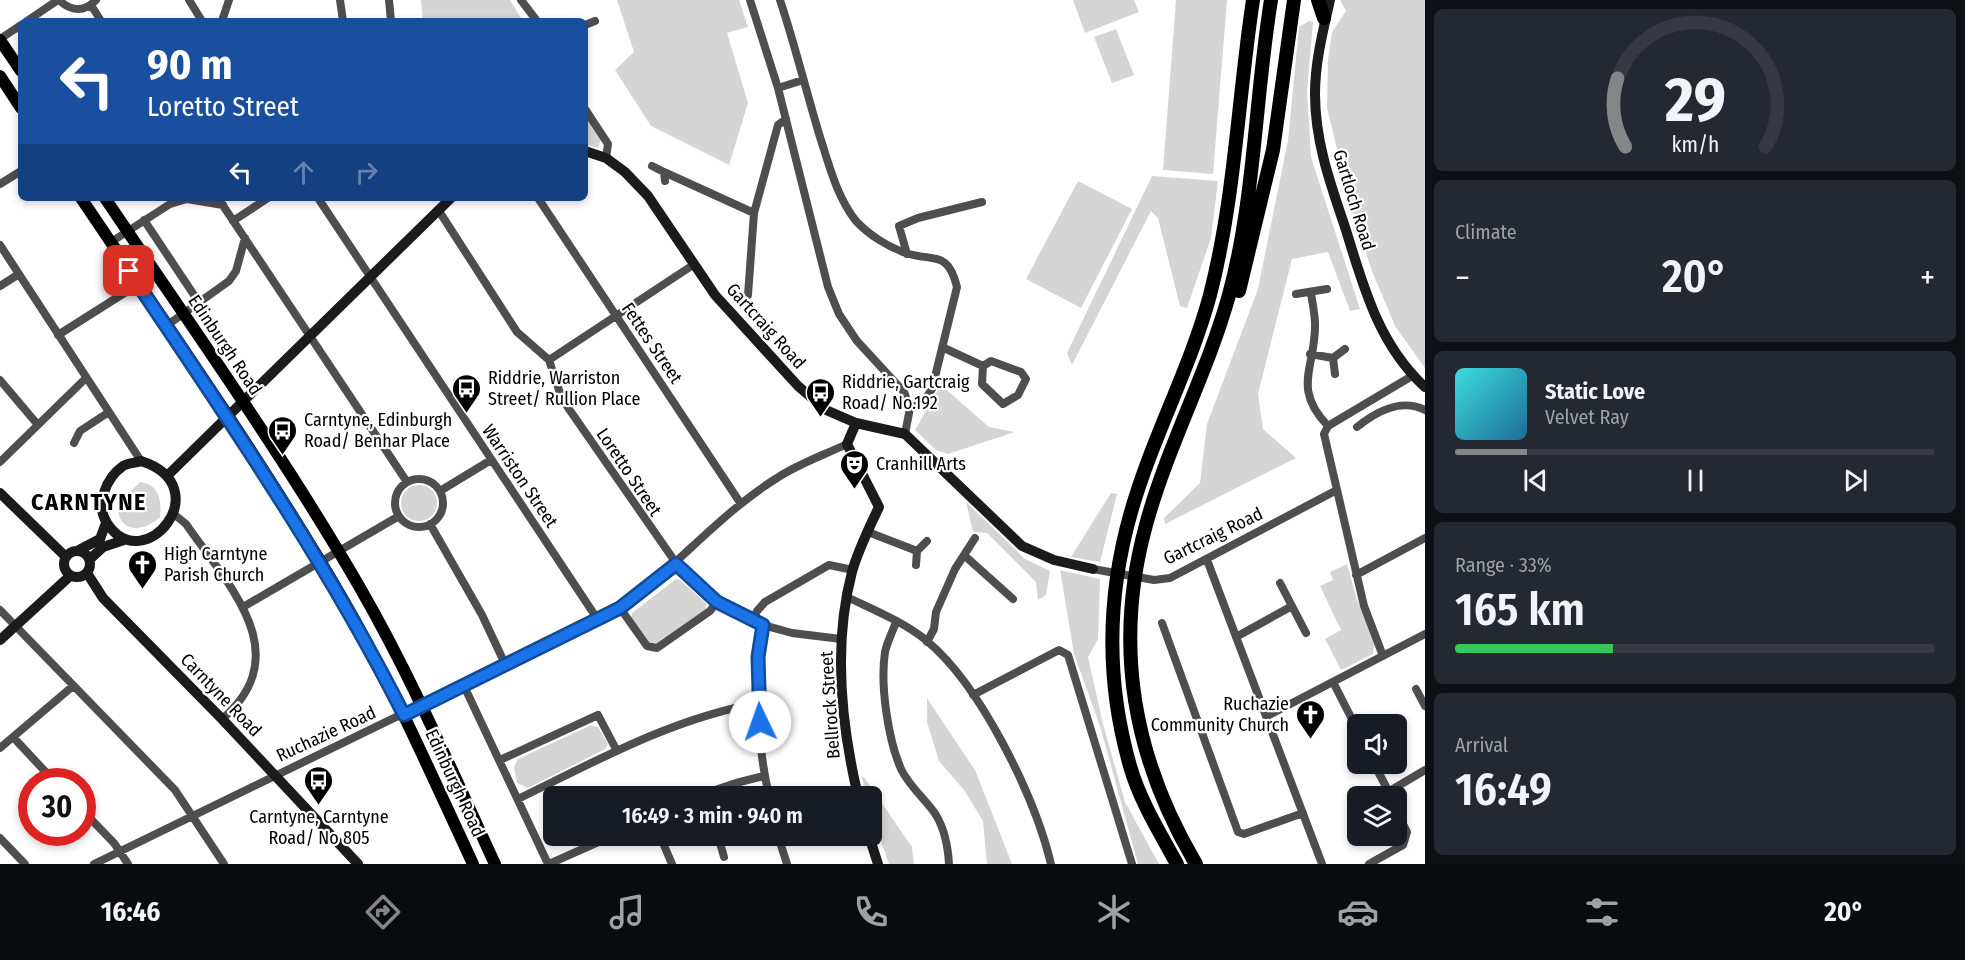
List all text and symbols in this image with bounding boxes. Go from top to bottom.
text: 90 m [147,40,232,90]
icon: left [48,42,126,120]
text: 29 [1664,63,1725,138]
text: Loretto Street [147,91,299,123]
text: km/h [1671,132,1719,158]
street label: Gartloch Road [1328,147,1380,253]
icon: left [224,156,257,189]
icon: ahead [287,156,320,189]
icon: right [350,156,383,189]
text: Climate [1455,220,1517,244]
pin [103,245,154,296]
text: 20° [1662,250,1728,304]
icon: arrive [112,254,145,287]
text: − [1455,258,1470,298]
text: + [1920,258,1935,298]
street label: Gartcraig Road [722,279,810,373]
street label: Edinburgh Road [183,291,267,399]
street label: Fettes Street [617,298,687,388]
place label: Riddrie, Warriston Street/ Rullion Place [488,367,640,410]
place label: Riddrie, Gartcraig Road/ No.192 [842,371,970,414]
bus stop icon: Riddrie, Warriston Street/ Rullion Place [451,372,483,414]
bus stop icon: Riddrie, Gartcraig Road/ No.192 [805,376,837,418]
text: Static Love [1545,378,1645,405]
text: Velvet Ray [1545,405,1629,429]
place label: Carntyne, Edinburgh Road/ Benhar Place [304,409,452,452]
bus stop icon: Carntyne, Edinburgh Road/ Benhar Place [267,414,299,456]
street label: Warriston Street [477,420,563,532]
street label: Loretto Street [592,424,666,520]
theatre icon: Cranhill Arts [839,448,871,490]
place label: Cranhill Arts [876,453,966,475]
icon: previous [1519,464,1552,497]
icon: pause [1679,464,1712,497]
icon: next [1839,464,1872,497]
district label: CARNTYNE [31,488,147,516]
street label: Gartcraig Road [1160,502,1266,570]
place label: High Carntyne Parish Church [164,543,268,586]
church icon: High Carntyne Parish Church [127,548,159,590]
text: Range · 33% [1455,553,1552,577]
text: 165 km [1455,583,1585,637]
street label: Carntyne Road [176,649,266,741]
street label: Bellrock Street [815,650,845,760]
position arrow [728,690,792,754]
place label: Ruchazie Community Church [1151,693,1289,736]
church icon: Ruchazie Community Church [1294,698,1326,740]
street label: Ruchazie Road [273,701,379,767]
map controls [1347,714,1407,846]
button: sound [1347,714,1407,774]
street label: Edinburgh Road [420,726,490,840]
text: Arrival [1455,733,1508,757]
text: 16:49 [1455,763,1552,817]
bus stop icon: Carntyne, Carntyne Road/ No 805 [303,764,335,806]
speed limit sign: 30 [18,768,96,846]
button: layers [1347,786,1407,846]
text: 16:49 · 3 min · 940 m [622,802,803,829]
place label: Carntyne, Carntyne Road/ No 805 [249,806,389,849]
icon: directions [362,891,404,933]
icon: music [606,891,648,933]
icon: phone [850,891,892,933]
icon: climate [1093,891,1135,933]
icon: car [1337,891,1379,933]
icon: filters [1581,891,1623,933]
text: 16:46 [101,896,160,928]
text: 20° [1824,896,1864,928]

